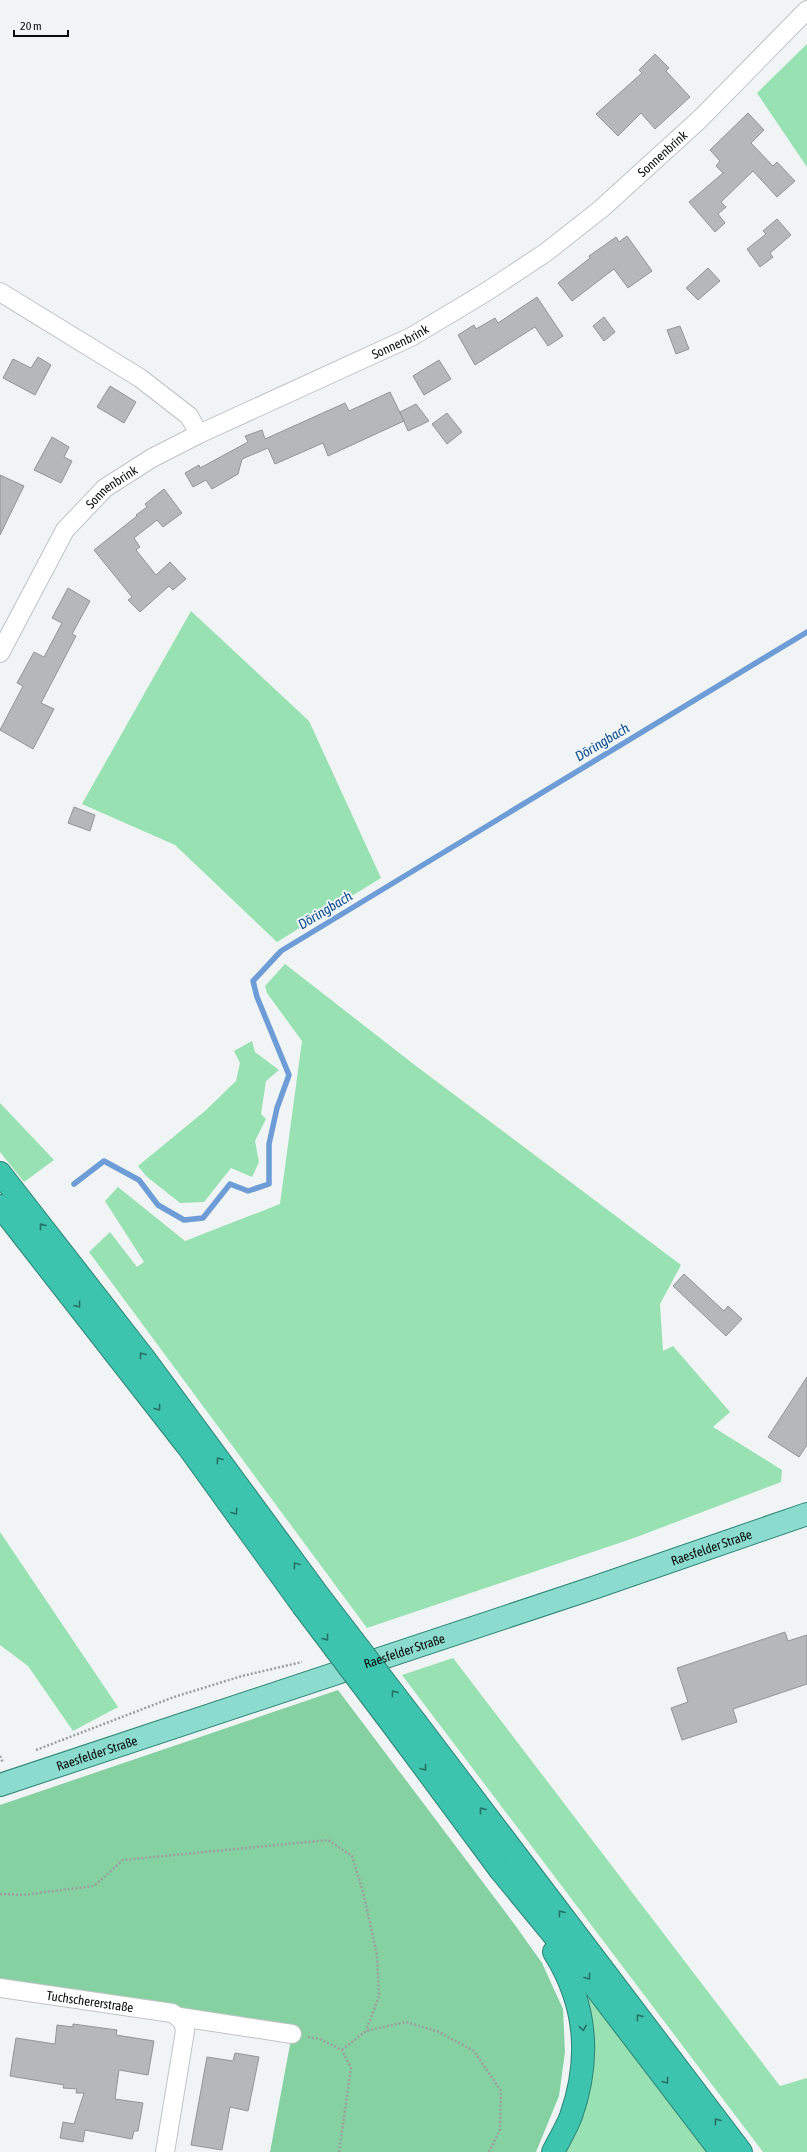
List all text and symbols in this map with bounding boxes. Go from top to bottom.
scale bar [14,12,68,38]
text: 20 m [20,19,42,33]
street label: Sonnenbrink [635,127,691,180]
street label: Sonnenbrink [369,321,432,362]
street label: Sonnenbrink [83,462,140,512]
water label: Döringbach [572,720,632,764]
water label: Döringbach [295,888,355,932]
one-way arrow [40,1223,47,1230]
one-way arrow [74,1300,81,1307]
one-way arrow [140,1353,147,1360]
one-way arrow [153,1403,160,1410]
one-way arrow [216,1458,223,1465]
one-way arrow [230,1508,238,1515]
street label: Raesfelder Straße [669,1527,754,1568]
one-way arrow [294,1562,301,1569]
street label: Raesfelder Straße [362,1631,447,1672]
one-way arrow [322,1633,329,1640]
one-way arrow [391,1691,398,1698]
street label: Raesfelder Straße [55,1733,139,1774]
one-way arrow [419,1763,426,1770]
one-way arrow [480,1807,487,1814]
one-way arrow [558,1911,565,1918]
one-way arrow [583,1973,590,1980]
street label: Tuchschererstraße [46,1988,135,2015]
one-way arrow [637,2015,644,2022]
one-way arrow [578,2025,587,2031]
one-way arrow [662,2076,669,2083]
one-way arrow [715,2118,722,2125]

